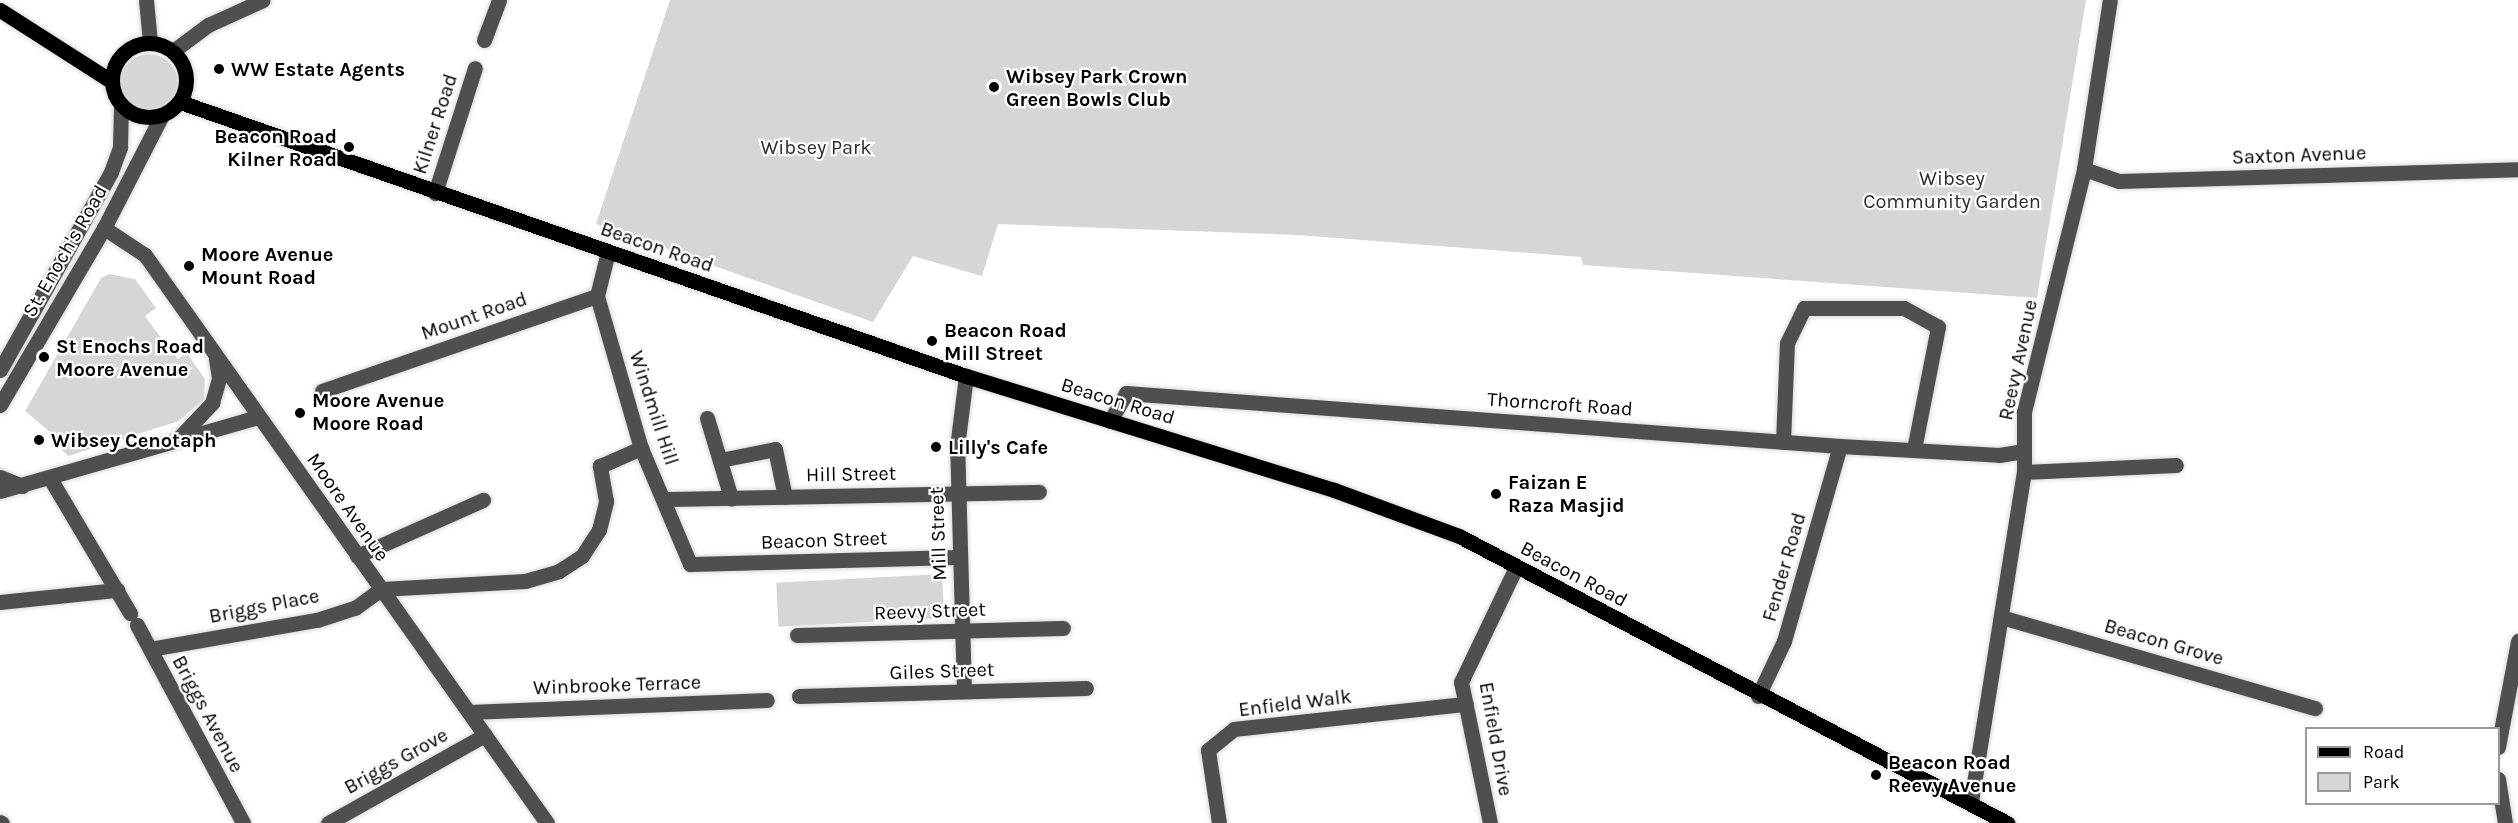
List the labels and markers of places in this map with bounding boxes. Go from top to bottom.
place label: WW Estate Agents [231,57,405,81]
marker: WW Estate Agents [212,62,226,76]
place label: Wibsey Park Crown Green Bowls Club [1006,64,1188,111]
marker: Wibsey Park Crown Green Bowls Club [987,80,1001,94]
place label: Beacon Road Kilner Road [214,124,337,171]
marker: Beacon Road Kilner Road [342,140,356,154]
place label: Moore Avenue Mount Road [201,243,333,290]
marker: Moore Avenue Mount Road [182,259,196,273]
place label: Beacon Road Mill Street [944,318,1067,365]
place label: St Enochs Road Moore Avenue [56,334,204,381]
marker: Beacon Road Mill Street [925,334,939,348]
marker: St Enochs Road Moore Avenue [37,350,51,364]
place label: Moore Avenue Moore Road [312,389,444,436]
marker: Moore Avenue Moore Road [293,406,307,420]
place label: Wibsey Cenotaph [51,428,216,452]
marker: Wibsey Cenotaph [32,433,46,447]
place label: Lilly's Cafe [948,435,1048,459]
marker: Lilly's Cafe [929,440,943,454]
place label: Faizan E Raza Masjid [1508,470,1625,517]
marker: Faizan E Raza Masjid [1489,487,1503,501]
place label: Beacon Road Reevy Avenue [1888,751,2016,798]
marker: Beacon Road Reevy Avenue [1869,768,1883,782]

